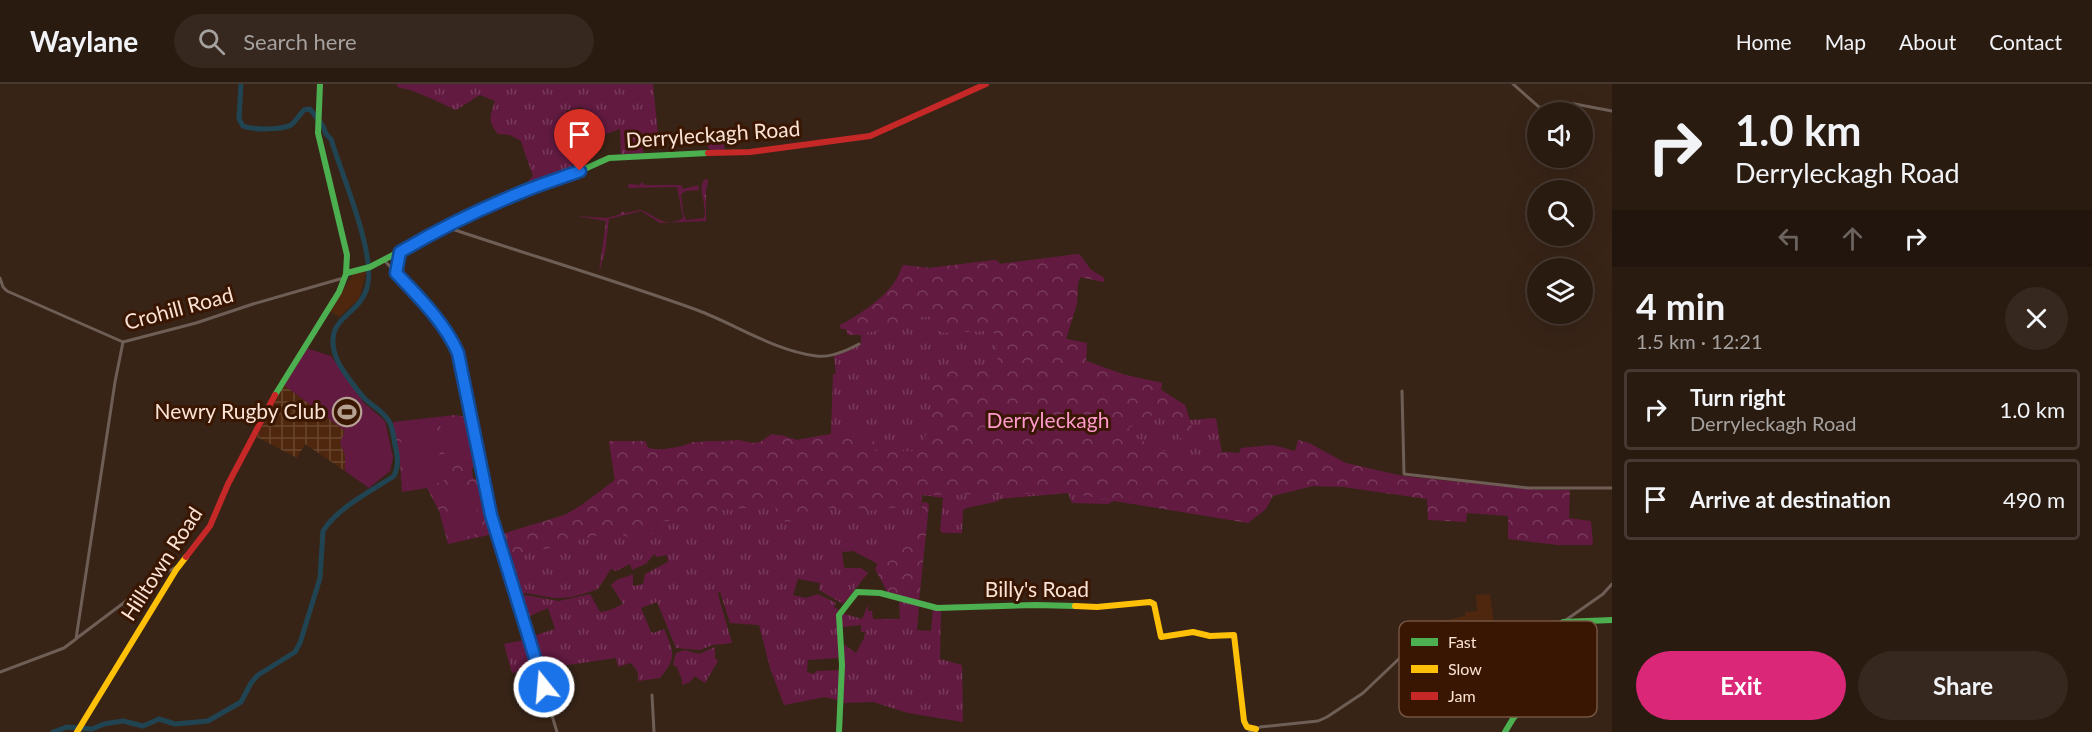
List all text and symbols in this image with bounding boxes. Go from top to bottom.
search box [174,14,594,68]
text: Waylane [30,24,138,58]
icon: search [195,25,228,58]
text: Search here [243,28,357,55]
text: Home [1736,29,1792,54]
text: Map [1825,29,1866,54]
text: About [1899,29,1956,54]
text: Contact [1989,29,2062,54]
map controls [1527,102,1593,324]
button: sound [1527,102,1593,168]
text: 1.0 km [1735,105,1862,155]
icon: right [1636,108,1714,186]
pin [554,109,605,171]
street label: Derryleckagh Road [625,115,801,152]
icon: arrive [563,118,596,151]
text: Derryleckagh Road [1735,156,1960,189]
button: search [1527,180,1593,246]
icon: left [1773,222,1806,255]
icon: ahead [1836,222,1869,255]
icon: right [1899,222,1932,255]
button: layers [1527,258,1593,324]
street label: Crohill Road [121,281,236,334]
text: 4 min [1636,284,1725,328]
button: close [2005,287,2068,350]
text: 1.5 km · 12:21 [1636,329,1763,353]
text: Turn right [1690,384,1785,411]
icon: right [1639,393,1672,426]
sports icon: Newry Rugby Club [331,396,363,428]
text: 1.0 km [1999,396,2065,423]
place label: Newry Rugby Club [155,398,326,423]
park label: Derryleckagh [987,407,1109,432]
text: Derryleckagh Road [1690,411,1856,435]
icon: arrive [1639,483,1672,516]
text: Arrive at destination [1690,486,1891,513]
text: 490 m [2003,486,2065,513]
street label: Hilltown Road [115,502,207,625]
street label: Billy's Road [985,576,1089,601]
legend [1399,621,1597,717]
text: Fast [1448,632,1477,651]
button: Exit [1636,651,1846,720]
button: Share [1858,651,2068,720]
position arrow [512,655,576,719]
text: Slow [1448,659,1482,678]
text: Jam [1448,686,1476,705]

